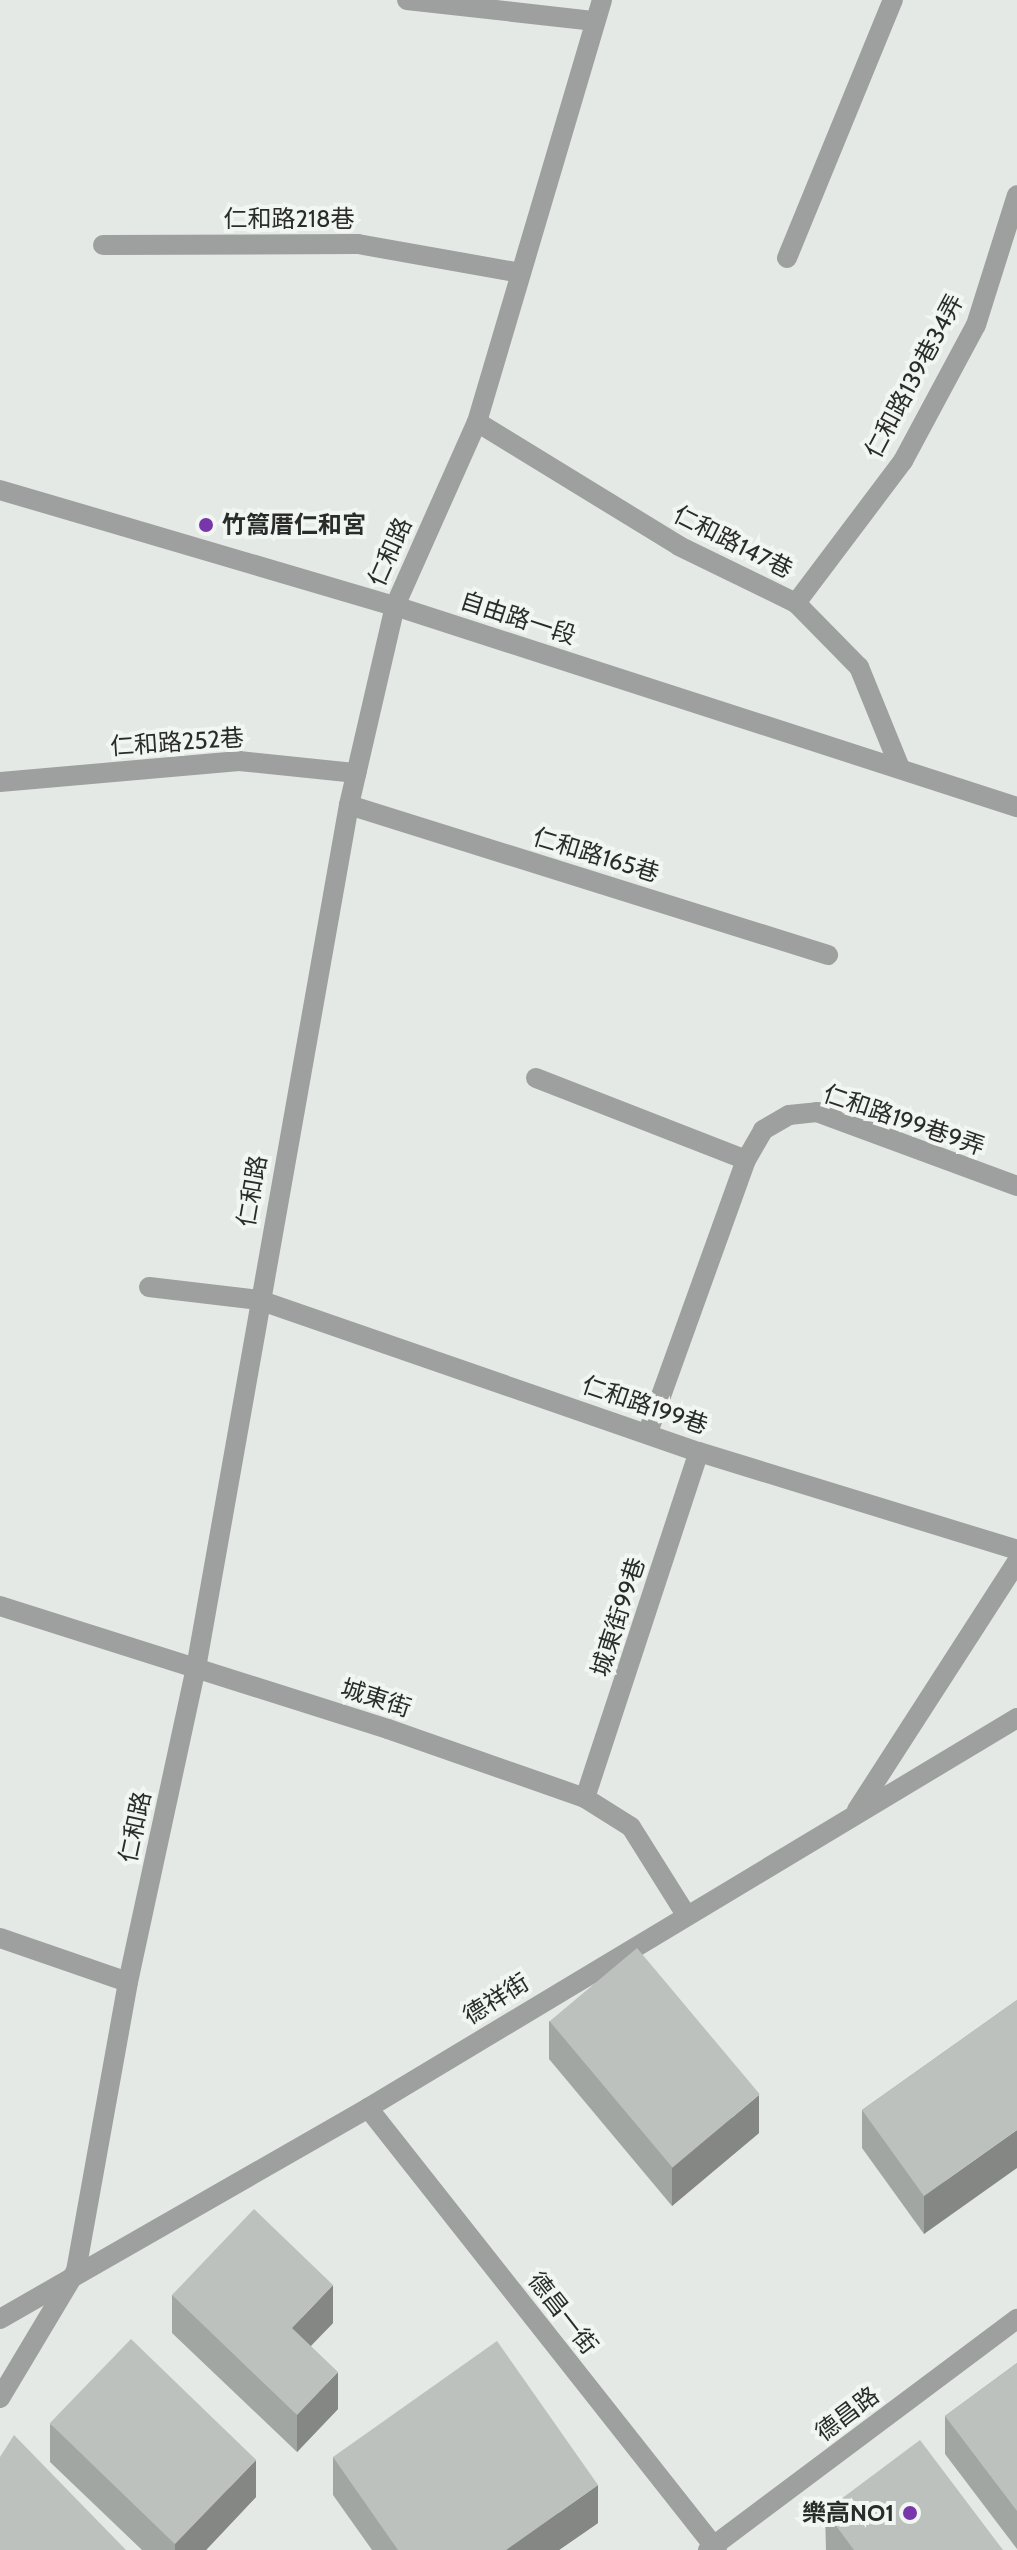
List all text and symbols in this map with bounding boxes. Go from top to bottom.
street label: 仁和路218巷 [224,205,354,233]
street label: 仁和路139巷34弄 [859,289,969,463]
street label: 仁和路147巷 [669,500,797,584]
place label: 竹篙厝仁和宮 [222,511,366,539]
street label: 仁和路 [362,513,418,591]
marker: 竹篙厝仁和宮 [197,516,215,534]
street label: 自由路一段 [456,586,580,650]
street label: 仁和路252巷 [109,723,245,761]
street label: 仁和路165巷 [529,822,663,888]
street label: 仁和路199巷9弄 [820,1079,988,1161]
street label: 仁和路 [232,1153,272,1229]
street label: 仁和路199巷 [578,1370,712,1440]
street label: 城東街99巷 [585,1554,651,1680]
street label: 城東街 [337,1673,415,1723]
street label: 仁和路 [113,1789,157,1865]
street label: 德祥街 [458,1968,534,2030]
street label: 德昌一街 [522,2266,604,2360]
street label: 德昌路 [810,2381,884,2447]
place label: 樂高NO1 [802,2499,894,2527]
marker: 樂高NO1 [901,2504,919,2522]

